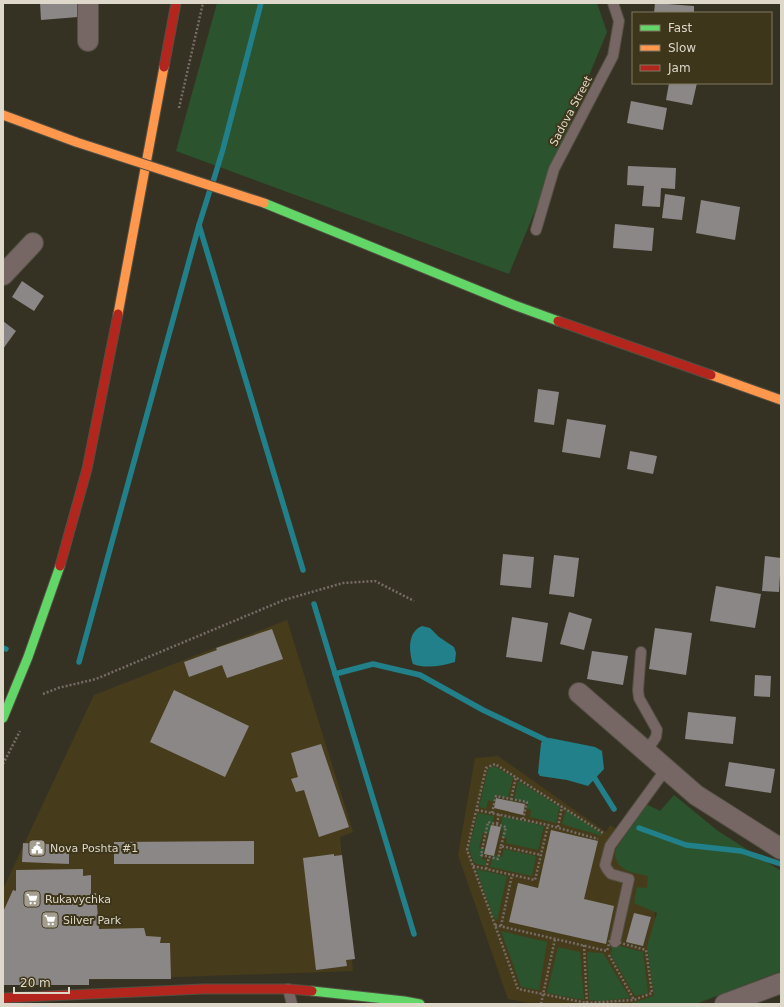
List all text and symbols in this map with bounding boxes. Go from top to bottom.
legend [632,12,772,84]
text: Fast [668,21,692,35]
text: Slow [668,41,696,55]
text: Jam [667,61,691,75]
street label: Sadova Street [547,73,595,148]
public building icon: Nova Poshta #1 [27,838,47,858]
place label: Nova Poshta #1 [50,842,138,855]
supermarket icon: Rukavychka [22,889,42,909]
place label: Rukavychka [45,893,111,906]
supermarket icon: Silver Park [40,910,60,930]
place label: Silver Park [63,914,122,927]
scale bar [14,969,69,995]
text: 20 m [20,976,51,990]

